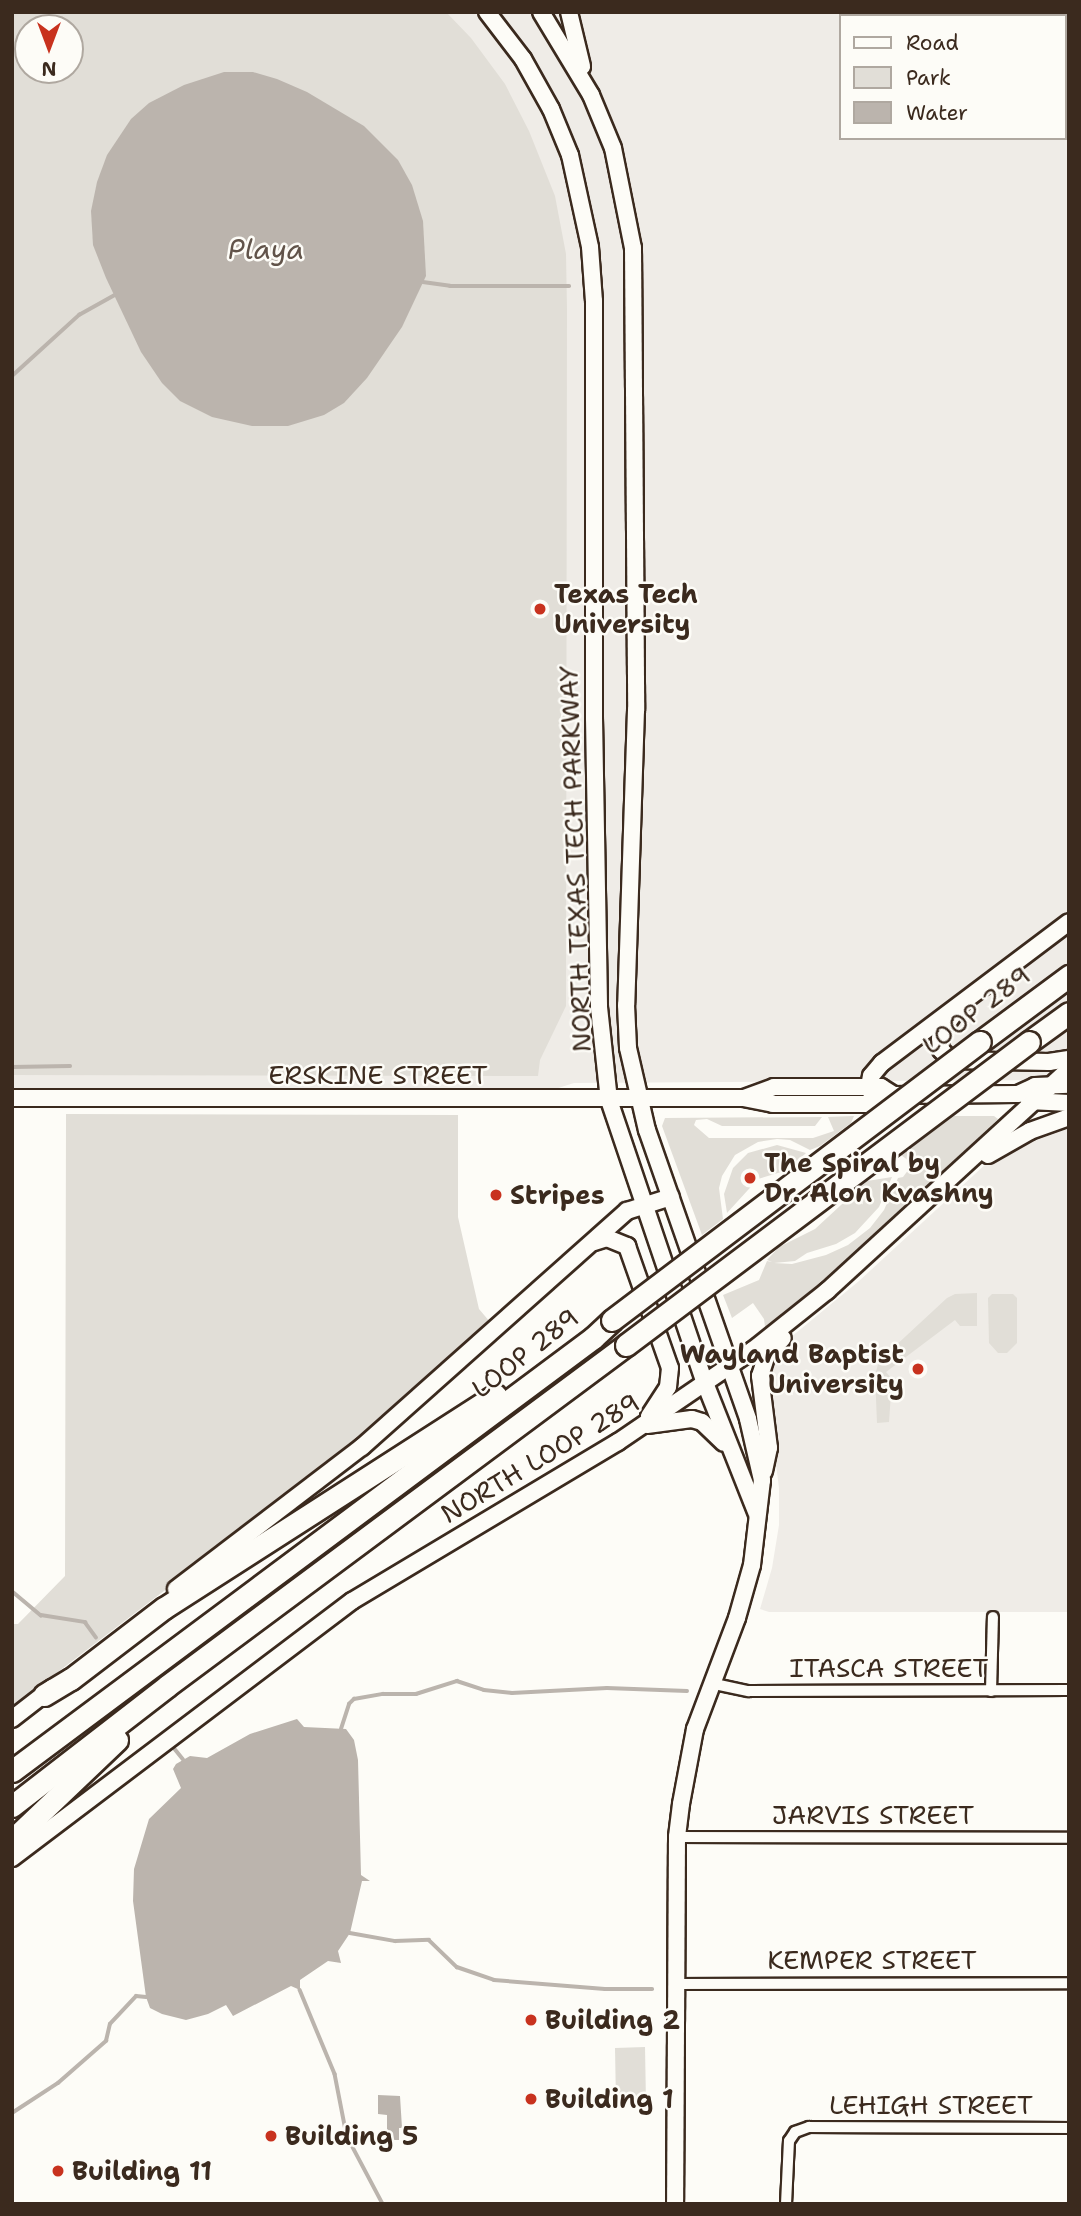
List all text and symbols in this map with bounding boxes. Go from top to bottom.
north arrow [14,14,84,84]
legend [839,14,1067,140]
text: Road [906,29,959,57]
text: N [41,56,57,81]
text: Park [906,64,951,92]
text: Water [906,99,968,127]
water label: Playa [228,232,304,266]
place label: Texas Tech University [554,578,698,640]
marker: Texas Tech University [532,601,548,617]
street label: NORTH TEXAS TECH PARKWAY [553,665,597,1053]
street label: LOOP 289 [916,959,1036,1061]
street label: ERSKINE STREET [268,1059,488,1091]
place label: The Spiral by Dr. Alon Kvashny [764,1147,994,1208]
marker: The Spiral by Dr. Alon Kvashny [742,1170,758,1186]
place label: Stripes [510,1179,605,1211]
marker: Stripes [488,1187,504,1203]
street label: LOOP 289 [465,1302,585,1404]
place label: Wayland Baptist University [680,1338,904,1400]
marker: Wayland Baptist University [910,1361,926,1377]
street label: NORTH LOOP 289 [435,1386,645,1530]
street label: ITASCA STREET [790,1652,988,1684]
street label: JARVIS STREET [772,1799,974,1831]
street label: KEMPER STREET [767,1944,977,1976]
place label: Building 2 [545,2004,680,2036]
marker: Building 2 [523,2012,539,2028]
place label: Building 1 [545,2083,674,2115]
street label: LEHIGH STREET [829,2089,1033,2121]
marker: Building 1 [523,2091,539,2107]
place label: Building 5 [285,2120,418,2152]
marker: Building 5 [263,2128,279,2144]
place label: Building 11 [72,2155,212,2187]
marker: Building 11 [50,2163,66,2179]

